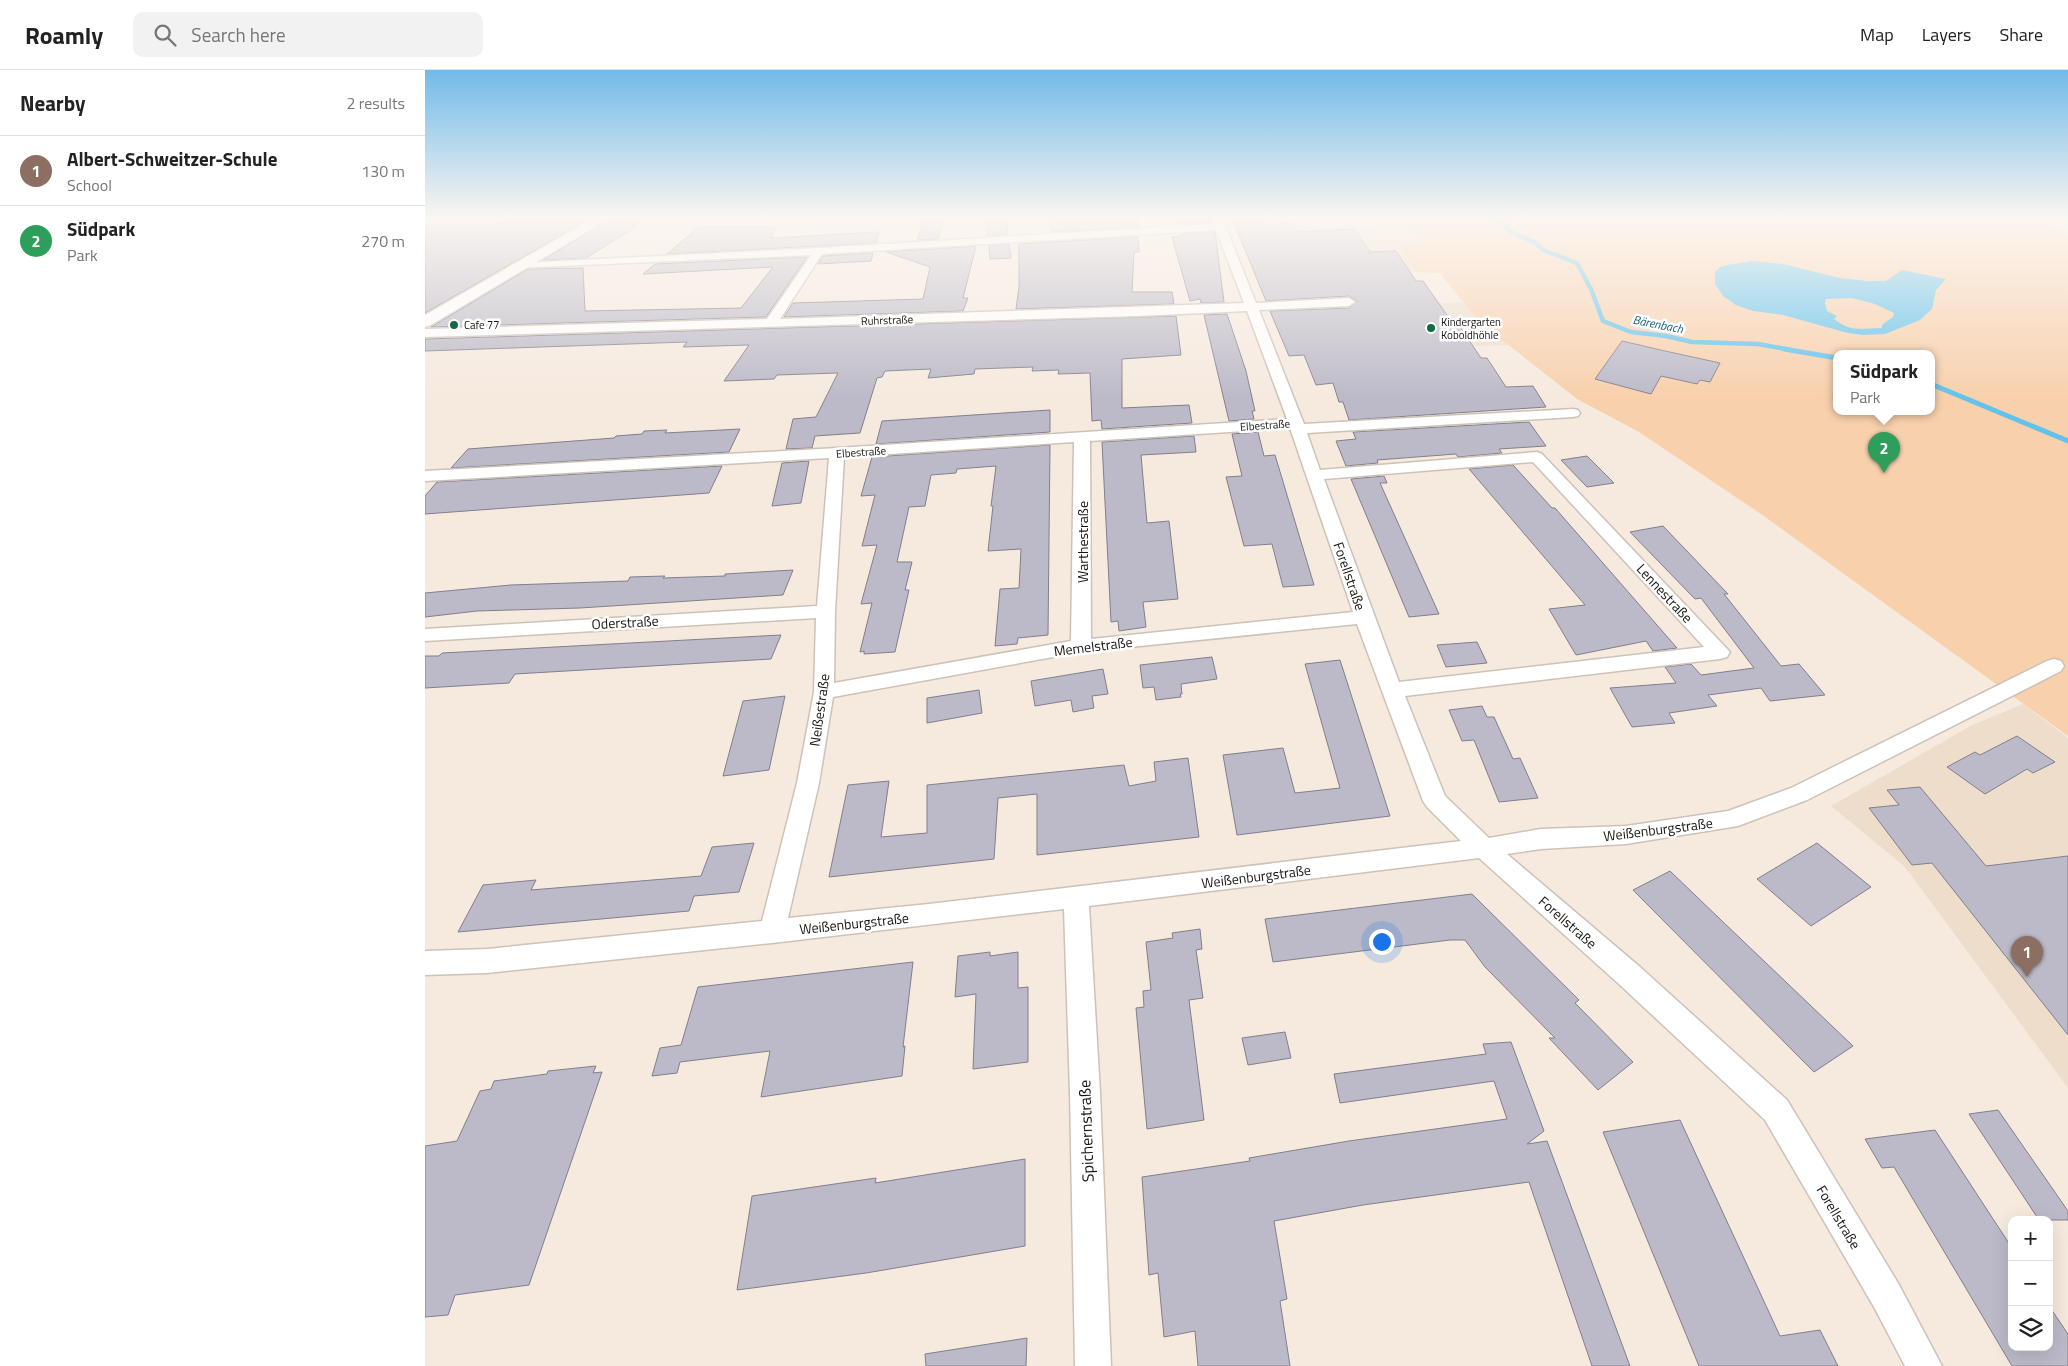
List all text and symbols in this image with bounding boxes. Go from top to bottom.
search box [133,12,483,57]
text: Roamly [25,17,103,53]
text: Search here [191,20,286,49]
icon: search [151,21,179,49]
text: Map [1860,21,1894,48]
text: Layers [1922,21,1971,48]
text: Share [1999,21,2043,48]
text: Nearby [20,87,85,119]
text: 2 results [346,91,405,115]
text: Albert-Schweitzer-Schule [67,144,277,173]
text: 1 [32,159,40,183]
text: 130 m [361,159,405,183]
text: School [67,173,112,197]
text: Südpark [67,214,135,243]
text: 2 [32,229,40,253]
text: 270 m [361,229,405,253]
text: Park [67,243,98,267]
water label: Bärenbach [1631,310,1686,338]
street label: Ruhrstraße [861,311,914,329]
place label: Kindergarten Koboldhöhle [1441,314,1501,343]
place label: Cafe 77 [464,317,499,333]
marker: Cafe 77 [448,319,460,331]
marker: Kindergarten Koboldhöhle [1425,322,1437,334]
popup [1833,350,1935,415]
text: Südpark [1850,356,1918,385]
text: Park [1850,385,1881,409]
street label: Elbestraße [1239,415,1291,435]
pin: 2 [1868,432,1900,473]
street label: Elbestraße [835,442,887,462]
street label: Warthestraße [1072,501,1093,583]
street label: Forellstraße [1328,539,1372,613]
street label: Lennestraße [1632,559,1698,627]
street label: Oderstraße [591,610,659,634]
street label: Memelstraße [1052,631,1134,661]
street label: Neißestraße [804,672,834,748]
street label: Weißenburgstraße [1602,812,1714,846]
street label: Weißenburgstraße [1200,859,1312,893]
street label: Forellstraße [1534,891,1602,953]
street label: Weißenburgstraße [798,907,910,939]
your location [1369,929,1395,955]
pin: 1 [2011,936,2043,977]
street label: Spichernstraße [1072,1079,1100,1183]
street label: Forellstraße [1812,1181,1866,1253]
map controls [2008,1216,2053,1351]
button: + [2008,1216,2053,1261]
button: − [2008,1261,2053,1306]
button: layers [2008,1306,2053,1351]

